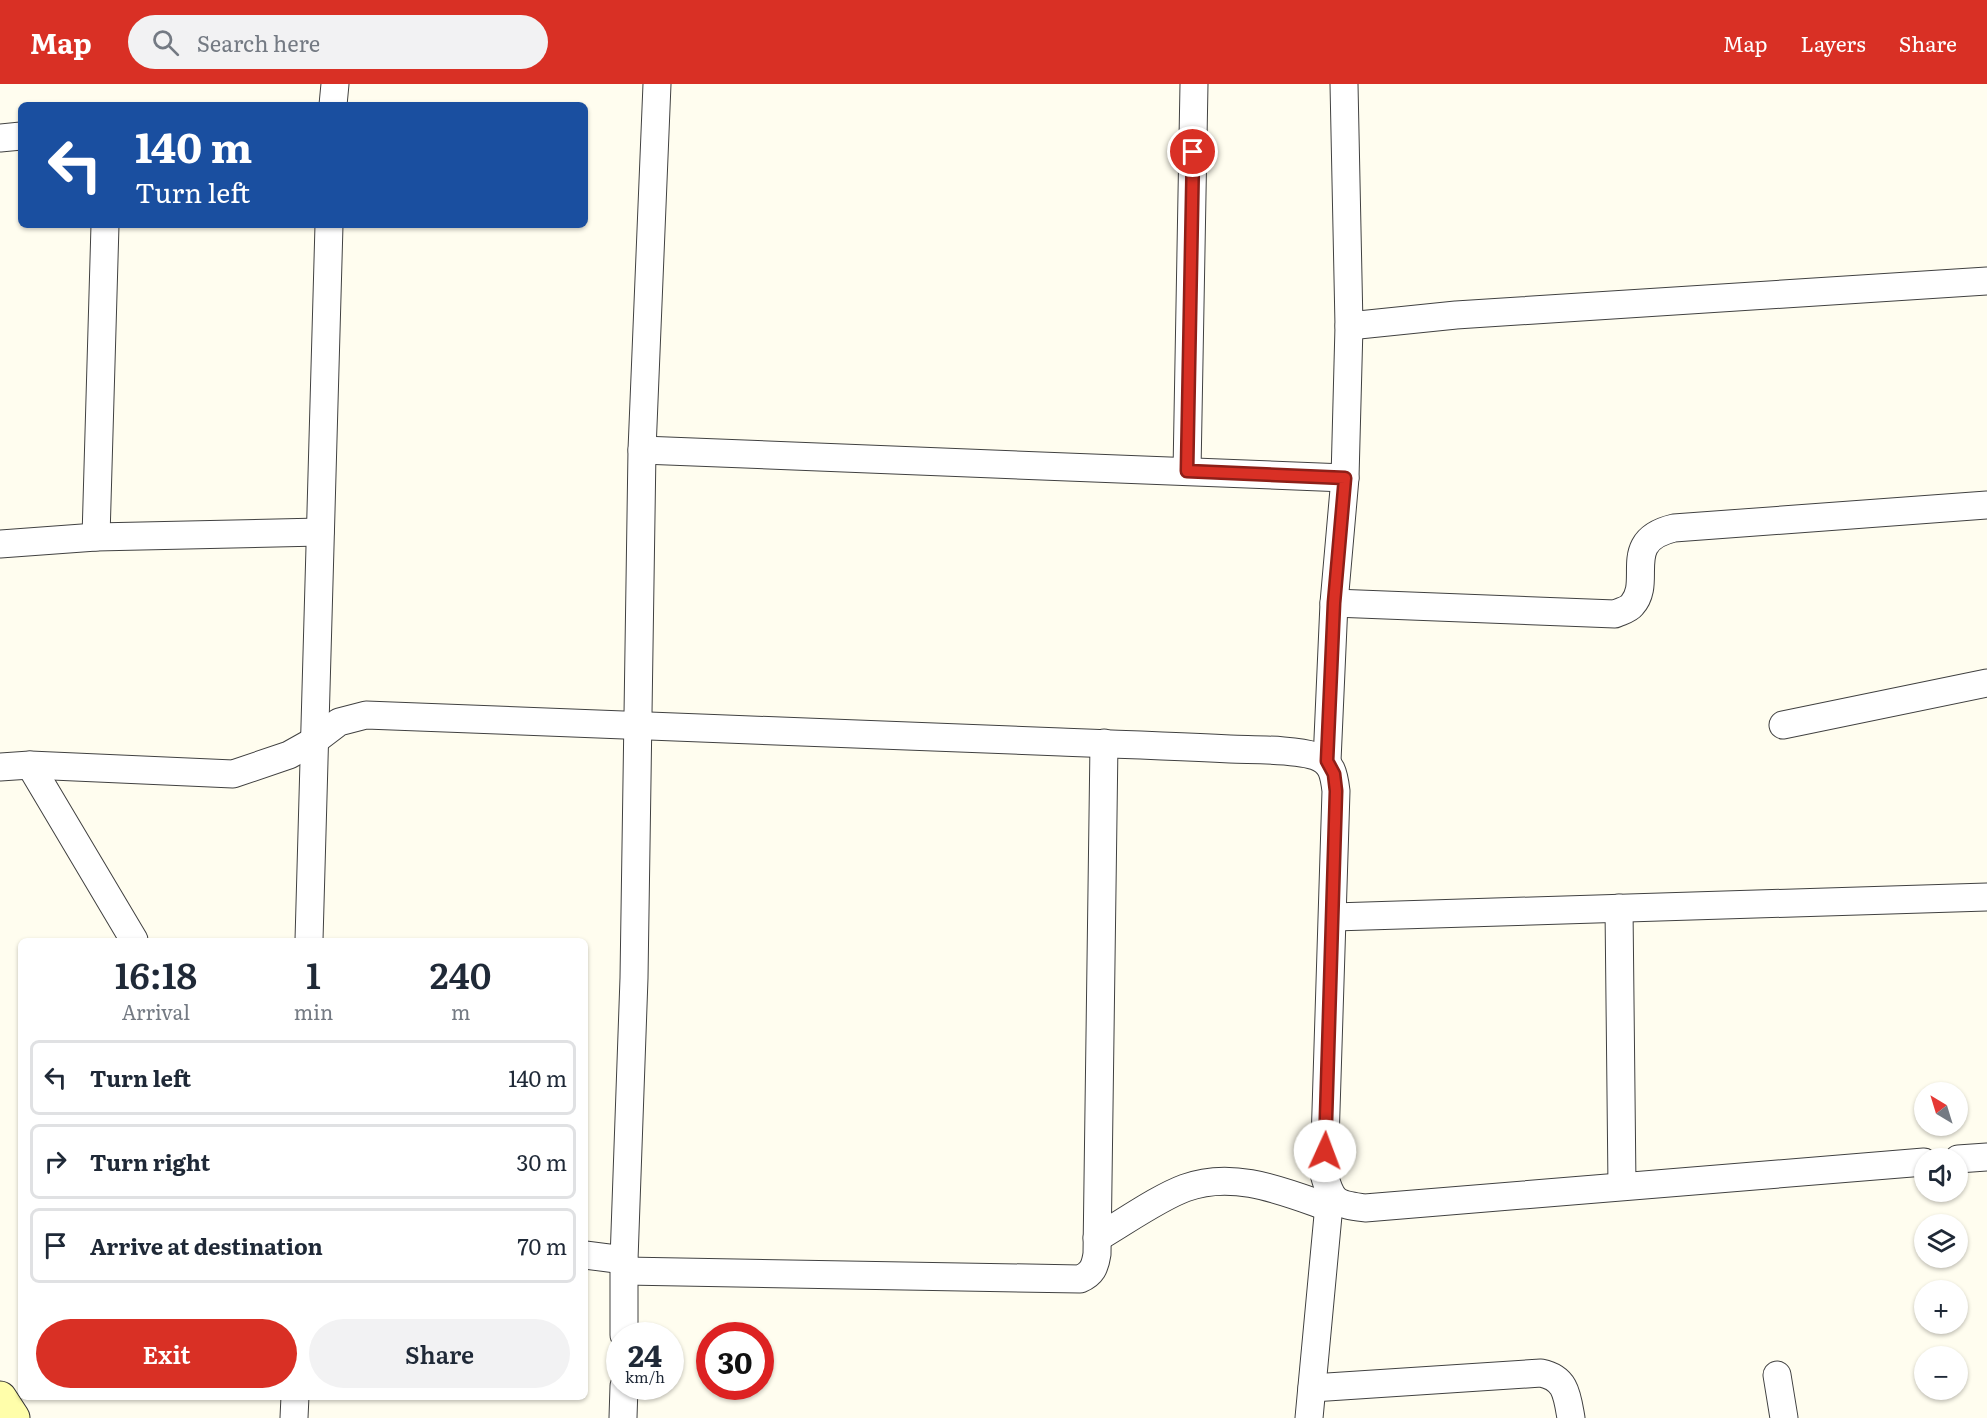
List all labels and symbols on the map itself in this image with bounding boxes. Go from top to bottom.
pin [1167,126,1218,177]
north arrow [1914,1082,1968,1136]
position arrow [1293,1119,1357,1183]
speed limit sign: 30 [696,1322,774,1400]

